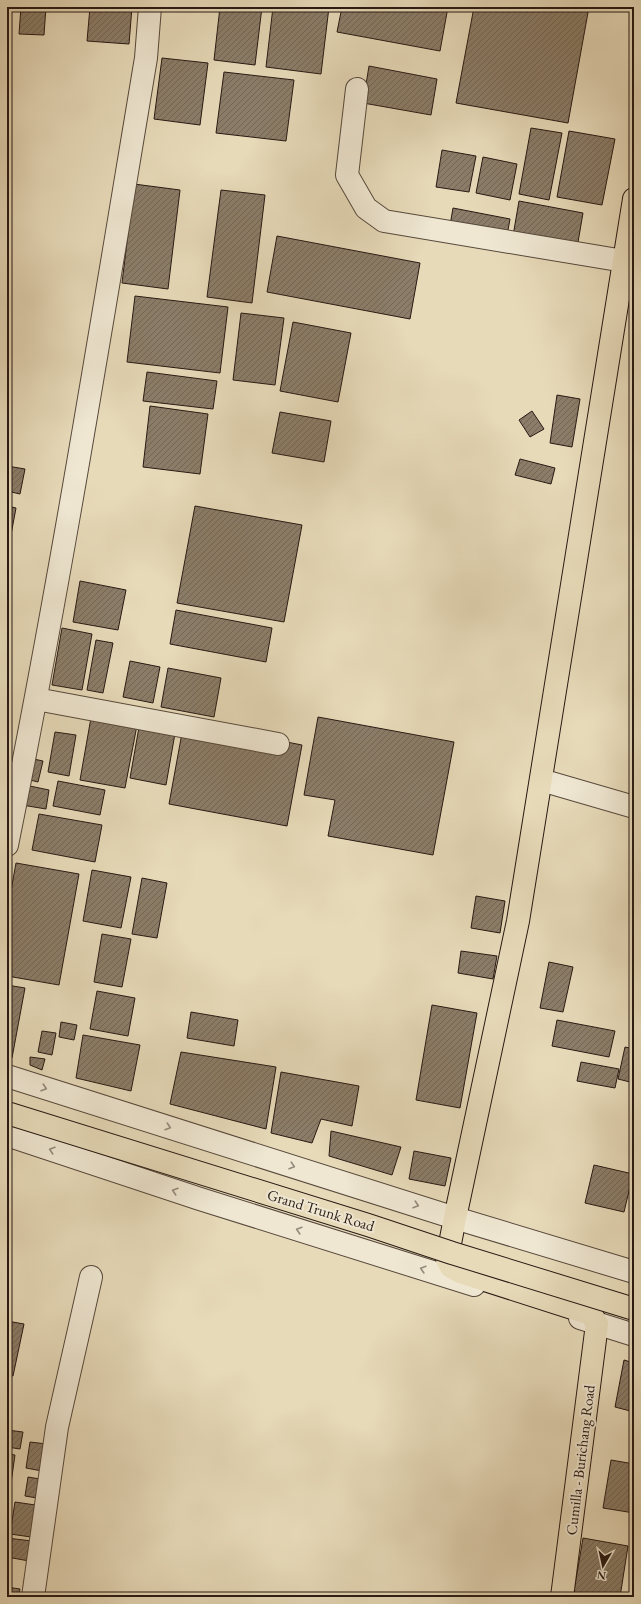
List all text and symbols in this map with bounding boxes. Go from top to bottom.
one-way arrow [41,1083,48,1091]
one-way arrow [164,1122,171,1131]
one-way arrow [48,1146,55,1155]
one-way arrow [288,1161,295,1170]
street label: Grand Trunk Road [265,1185,377,1235]
one-way arrow [172,1187,179,1195]
one-way arrow [412,1201,419,1209]
one-way arrow [296,1226,303,1235]
one-way arrow [420,1265,427,1274]
street label: Cumilla - Burichang Road [561,1383,599,1536]
north arrow [583,1546,623,1586]
text: N [596,1568,607,1583]

